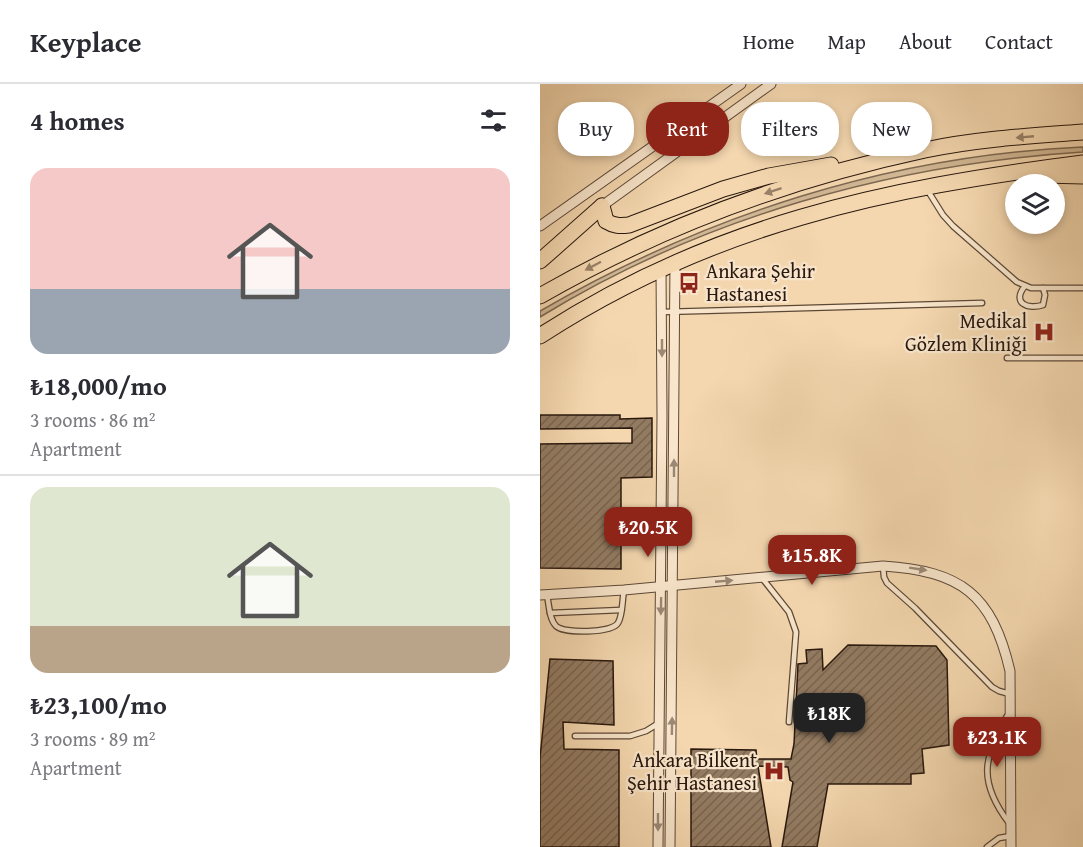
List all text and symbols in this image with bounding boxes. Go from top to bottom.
text: Keyplace [30,21,141,62]
text: Home [743,26,794,57]
text: Map [827,26,866,57]
text: About [899,26,952,57]
text: Contact [985,26,1053,57]
text: 4 homes [30,101,125,140]
chip: Buy [558,102,634,156]
chip: Rent [646,102,729,156]
chip: Filters [741,102,839,156]
chip: New [851,102,932,156]
icon: filters [477,104,510,137]
one-way arrow [1015,132,1034,142]
map controls [1005,174,1065,234]
button: layers [1005,174,1065,234]
one-way arrow [764,186,782,196]
icon: home [216,207,324,315]
place label: Ankara Şehir Hastanesi [706,256,815,308]
one-way arrow [585,261,602,271]
bus stop icon: Ankara Şehir Hastanesi [677,271,701,295]
place label: Medikal Gözlem Kliniği [905,306,1027,358]
hospital icon: Medikal Gözlem Kliniği [1032,320,1056,344]
one-way arrow [657,338,667,357]
text: ₺18,000/mo [30,366,167,405]
text: 3 rooms · 86 m² [30,405,156,434]
text: Apartment [30,434,122,463]
one-way arrow [669,458,679,477]
pin: ₺20.5K [599,507,697,558]
text: ₺20.5K [618,512,678,541]
icon: home [216,526,324,634]
pin: ₺15.8K [763,535,861,586]
text: ₺15.8K [782,540,842,569]
one-way arrow [909,565,928,574]
one-way arrow [714,576,733,586]
one-way arrow [656,596,666,615]
text: ₺23,100/mo [30,685,167,724]
pin: ₺18K [793,693,865,744]
text: ₺18K [807,698,851,727]
one-way arrow [667,716,677,735]
pin: ₺23.1K [948,717,1046,768]
text: ₺23.1K [967,722,1027,751]
text: 3 rooms · 89 m² [30,724,156,753]
place label: Ankara Bilkent Şehir Hastanesi [627,745,757,797]
text: Apartment [30,753,122,782]
hospital icon: Ankara Bilkent Şehir Hastanesi [762,759,786,783]
one-way arrow [654,812,663,831]

